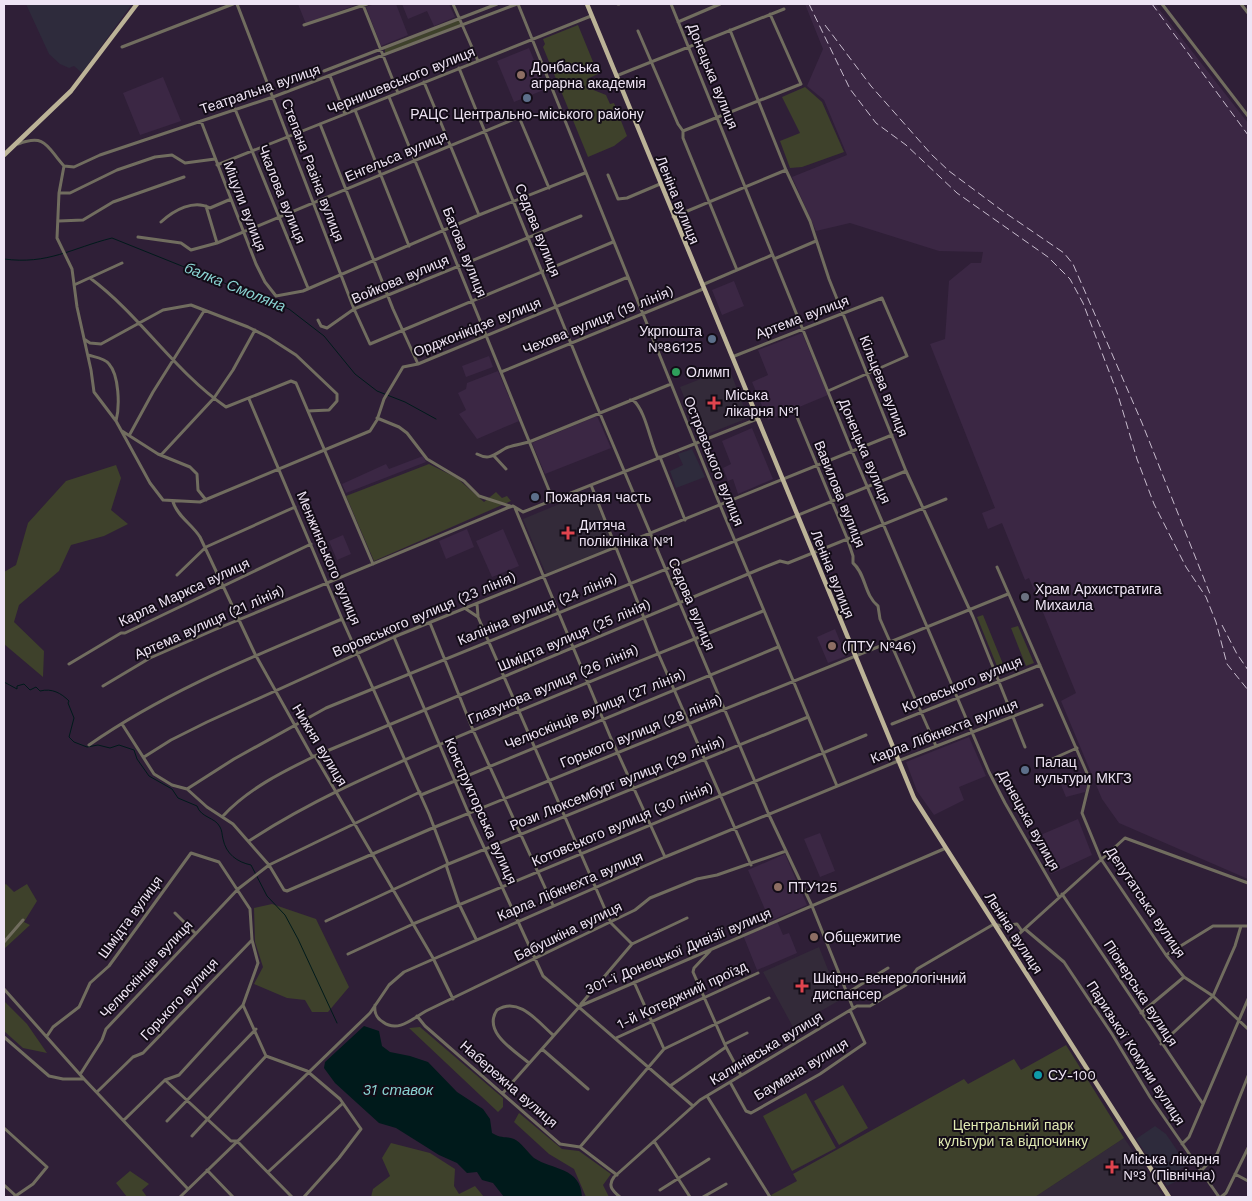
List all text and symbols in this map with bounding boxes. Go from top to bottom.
street label: Донецька вулиця [684,21,742,131]
street label: Чернишевського вулиця [325,43,477,117]
place label: Донбаська аграрна академія [531,59,646,91]
street label: Театральна вулиця [198,61,322,117]
marker: Донбаська аграрна академія [515,69,527,81]
marker: РАЦС Центрально-міського району [521,92,533,104]
street label: Степана Разіна вулиця [278,96,348,244]
place label: РАЦС Центрально-міського району [410,106,644,122]
street label: Енгельса вулиця [342,127,450,185]
street label: Чкалова вулиця [255,142,309,246]
street label: Леніна вулиця [653,154,703,246]
street label: Міцули вулиця [220,158,270,254]
street label: Седова вулиця [512,181,564,279]
street label: Батова вулиця [440,205,490,299]
street label: Войкова вулиця [349,251,451,307]
water label: балка Смоляна [182,258,288,316]
street label: Чехова вулиця (19 лiнiя) [520,282,676,358]
street label: Артема вулиця [753,292,851,342]
street label: Орджонікідзе вулиця [411,294,543,360]
place label: Укрпошта №86125 [639,323,702,355]
marker: Укрпошта №86125 [706,333,718,345]
street label: Кільцева вулиця [856,333,912,439]
place label: Олимп [686,364,730,380]
marker: Олимп [670,366,682,378]
place label: Міська лікарня №1 [725,387,799,419]
street label: Островського вулиця [681,394,747,528]
marker: Міська лікарня №1 [707,396,721,410]
street label: Донецька вулиця [836,396,894,506]
street label: Вавилова вулиця [811,438,869,550]
street label: Менжинського вулиця [294,489,364,627]
place label: Пожарная часть [545,489,651,505]
marker: Пожарная часть [529,491,541,503]
place label: Дитяча поліклініка №1 [579,517,674,549]
marker: Дитяча поліклініка №1 [561,526,575,540]
street label: Леніна вулиця [808,528,858,620]
street label: Карла Маркса вулиця [116,555,252,629]
street label: Седова вулиця [665,555,719,653]
street label: Воровського вулиця (23 лiнiя) [330,568,518,660]
street label: Калініна вулиця (24 лiнiя) [455,570,619,648]
place label: Храм Архистратига Михаила [1035,581,1162,613]
street label: Артема вулиця (21 лiнiя) [132,582,286,662]
marker: Храм Архистратига Михаила [1019,591,1031,603]
street label: Шмідта вулиця (25 лiнiя) [495,595,653,674]
place label: (ПТУ №46) [842,638,916,654]
marker: (ПТУ №46) [826,640,838,652]
street label: Глазунова вулиця (26 лiнiя) [465,641,641,727]
street label: Котовського вулиця [900,653,1024,715]
street label: Челюскінців вулиця (27 лiнiя) [502,665,688,753]
street label: Горького вулиця (28 лiнiя) [558,691,724,771]
street label: Карла Лібкнехта вулиця [868,695,1020,767]
street label: Нижня вулиця [289,701,351,789]
street label: Рози Люксембург вулиця (29 лiнiя) [507,732,727,834]
street label: Конструкторська вулиця [441,735,521,887]
place label: Палац культури МКГЗ [1035,754,1132,786]
marker: Палац культури МКГЗ [1019,764,1031,776]
street label: Донецька вулиця [995,767,1063,873]
street label: Котовського вулиця (30 лiнiя) [529,779,715,869]
street label: Депутатська вулиця [1103,843,1189,961]
street label: Карла Лібкнехта вулиця [495,848,645,924]
street label: Шмідта вулиця [95,873,165,961]
place label: ПТУ125 [788,879,837,895]
marker: ПТУ125 [772,881,784,893]
street label: Леніна вулиця [982,889,1046,977]
street label: Бабушкіна вулиця [512,898,624,964]
street label: 301-ї Донецької Дивізії вулиця [583,904,773,998]
street label: Челюскінців вулиця [96,917,196,1021]
place label: Общежитие [824,929,901,945]
marker: Общежитие [808,931,820,943]
street label: Піонерська вулиця [1101,937,1181,1049]
street label: Горького вулиця [137,955,221,1043]
street label: 1-й Котеджний проїзд [614,958,750,1032]
place label: Шкірно-венерологічний диспансер [813,970,966,1002]
street label: Паризької Комуни вулиця [1083,978,1189,1128]
marker: Шкірно-венерологічний диспансер [795,979,809,993]
street label: Калинівська вулиця [707,1008,825,1088]
street label: Баумана вулиця [751,1035,851,1103]
street label: Набережна вулиця [457,1037,561,1131]
place label: СУ-100 [1048,1067,1096,1083]
marker: СУ-100 [1032,1069,1044,1081]
water label: 31 ставок [363,1081,434,1099]
park label: Центральний парк культури та відпочинку [938,1117,1088,1149]
place label: Міська лікарня №3 (Північна) [1123,1151,1220,1183]
marker: Міська лікарня №3 (Північна) [1105,1160,1119,1174]

